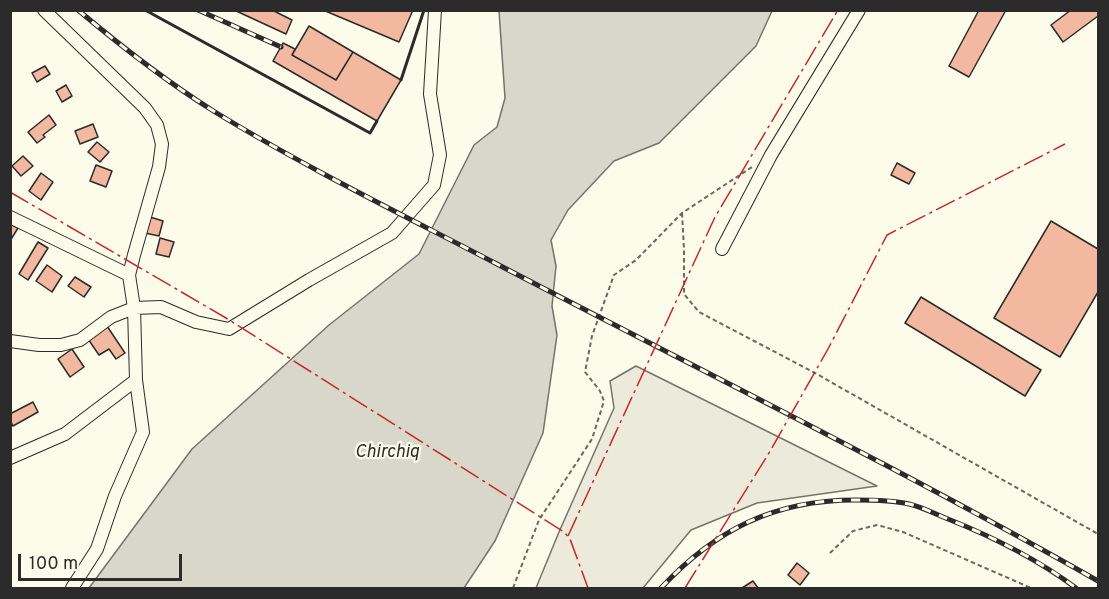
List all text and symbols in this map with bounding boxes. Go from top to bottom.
water label: Chirchiq [355,442,419,464]
scale bar [21,542,184,580]
text: 100 m [29,553,78,576]

